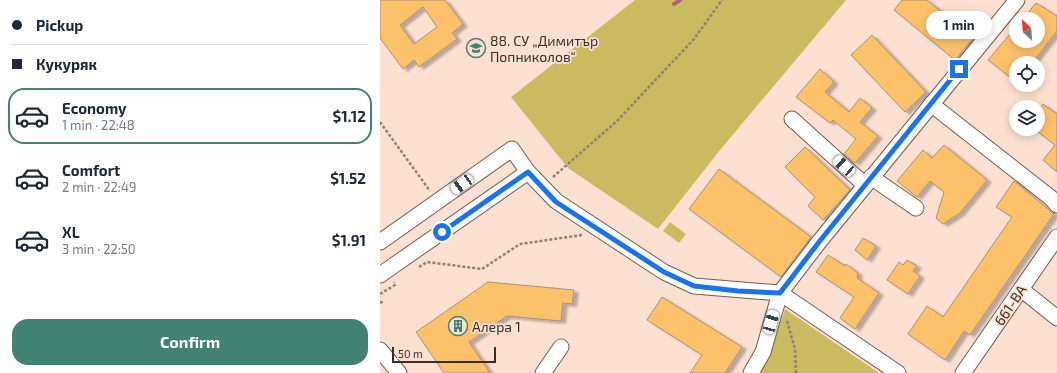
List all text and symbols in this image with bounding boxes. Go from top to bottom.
callout: 1 min [926,11,992,39]
north arrow [1009,12,1045,48]
map controls [1009,12,1045,136]
text: Pickup [36,16,83,34]
text: 1 min [943,17,975,33]
place label: 88. СУ „Димитър Попниколов“ [490,32,598,65]
school or university icon: 88. СУ „Димитър Попниколов“ [465,37,487,59]
text: Кукуряк [36,55,97,73]
button: locate [1009,56,1045,92]
route end [950,60,968,78]
icon: car [14,98,50,134]
text: Economy [62,99,127,117]
button: layers [1009,100,1045,136]
text: $1.12 [333,107,366,125]
text: 1 min · 22:48 [62,117,135,133]
car [831,154,857,178]
icon: car [14,160,50,196]
text: Comfort [62,161,120,179]
text: $1.52 [330,169,366,187]
car [449,172,475,196]
text: 2 min · 22:49 [62,179,136,195]
icon: car [14,222,50,258]
text: XL [62,223,80,241]
route start [433,223,451,241]
text: $1.91 [332,231,366,249]
text: 3 min · 22:50 [62,241,136,257]
street label: 661-ВА [990,281,1030,329]
car [762,309,780,335]
building icon: Алера 1 [447,315,469,337]
place label: Алера 1 [472,318,521,335]
button: Confirm [12,319,368,365]
scale bar [392,345,496,364]
text: 50 m [398,347,423,360]

